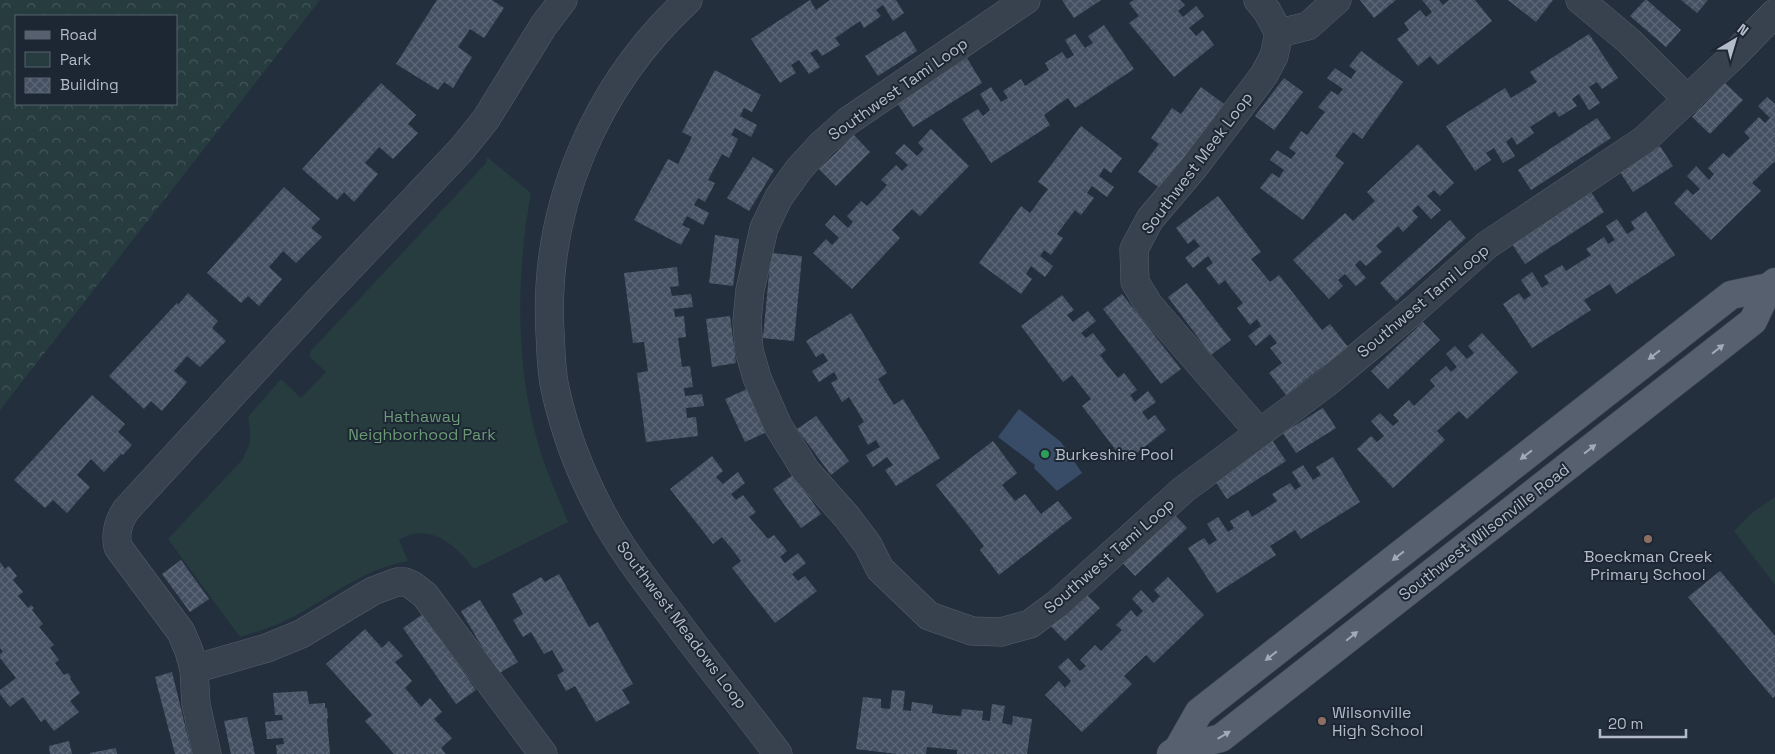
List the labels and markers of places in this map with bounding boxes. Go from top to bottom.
place label: Burkeshire Pool [1055,444,1174,465]
marker: Burkeshire Pool [1039,448,1051,460]
marker: Boeckman Creek Primary School [1642,533,1654,545]
place label: Boeckman Creek Primary School [1584,546,1713,585]
place label: Wilsonville High School [1332,702,1423,741]
marker: Wilsonville High School [1316,715,1328,727]

